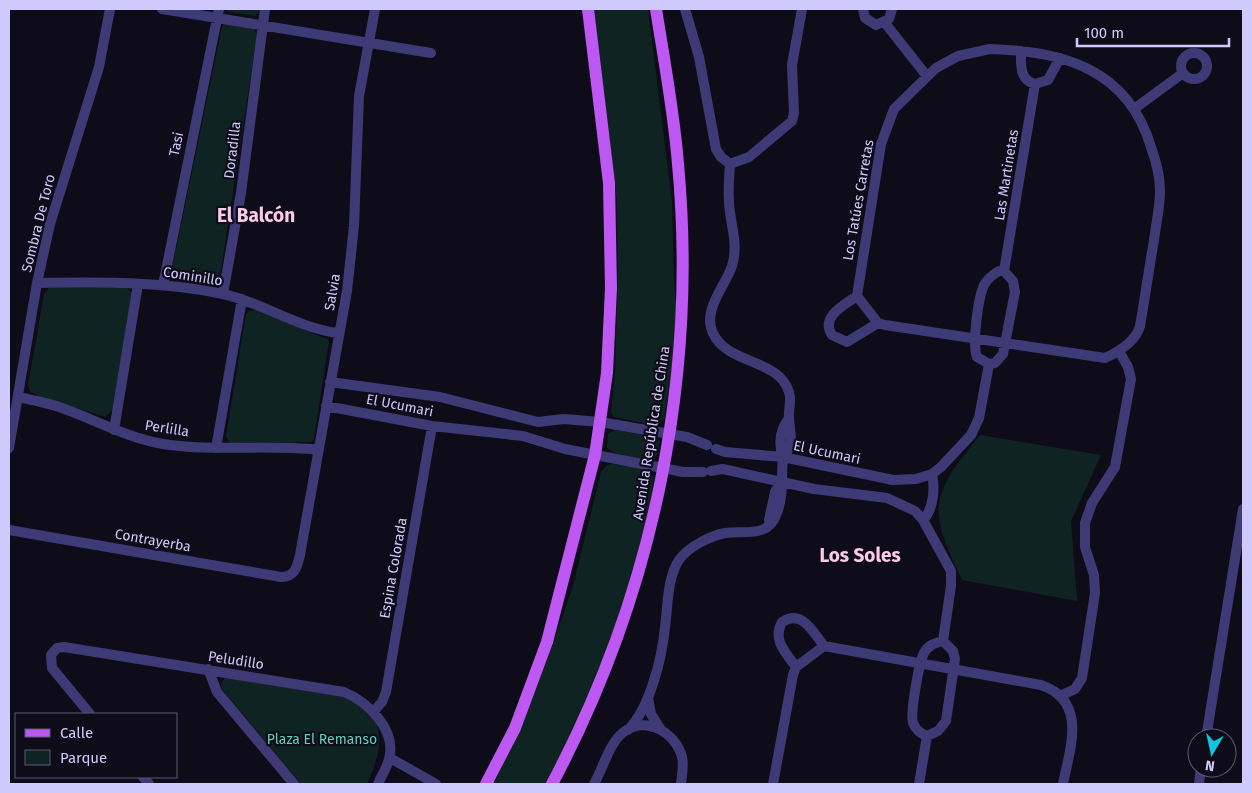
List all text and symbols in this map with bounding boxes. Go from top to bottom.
scale bar [1077,15,1230,47]
text: 100 m [1084,24,1124,42]
street label: Doradilla [221,120,244,180]
street label: Las Martinetas [991,128,1022,222]
street label: Tasi [166,130,187,158]
street label: Los Tatúes Carretas [839,138,878,262]
street label: Sombra De Toro [18,172,59,274]
district label: El Balcón [217,204,295,227]
street label: Cominillo [162,263,224,290]
street label: Salvia [321,272,344,312]
street label: Avenida República de China [629,345,674,521]
street label: El Ucumari [365,391,435,420]
street label: Perlilla [144,417,190,440]
street label: El Ucumari [792,437,862,468]
street label: Espina Colorada [376,516,411,620]
street label: Contrayerba [114,525,192,556]
district label: Los Soles [819,544,901,567]
street label: Peludillo [207,648,265,673]
legend [15,713,178,778]
text: Calle [60,724,93,742]
north arrow [1187,728,1237,778]
park label: Plaza El Remanso [267,731,377,748]
text: Parque [60,749,107,767]
text: N [1204,756,1216,774]

